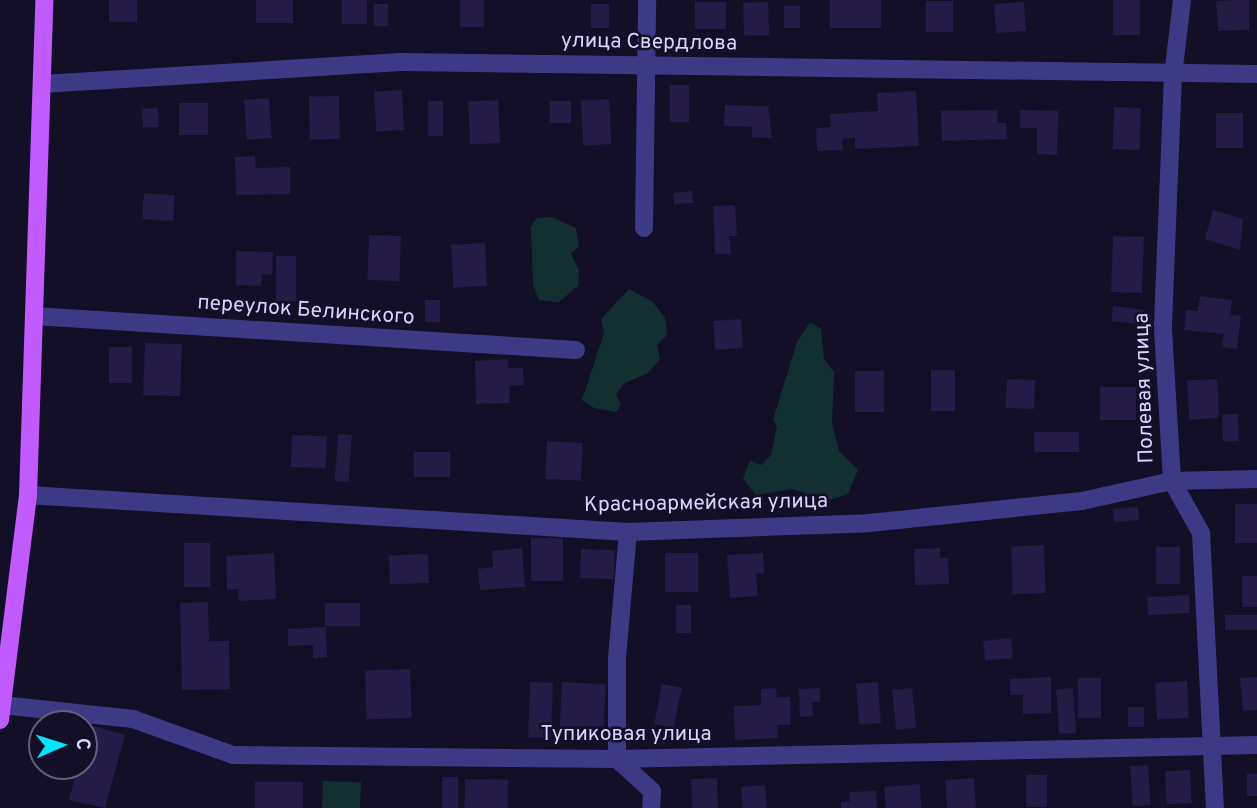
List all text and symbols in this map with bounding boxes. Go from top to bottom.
street label: улица Свердлова [561,29,737,57]
street label: переулок Белинского [196,291,416,331]
street label: Полевая улица [1130,312,1160,464]
street label: Красноармейская улица [584,489,828,519]
north arrow [28,710,98,780]
street label: Тупиковая улица [540,722,712,748]
text: С [70,737,94,751]

